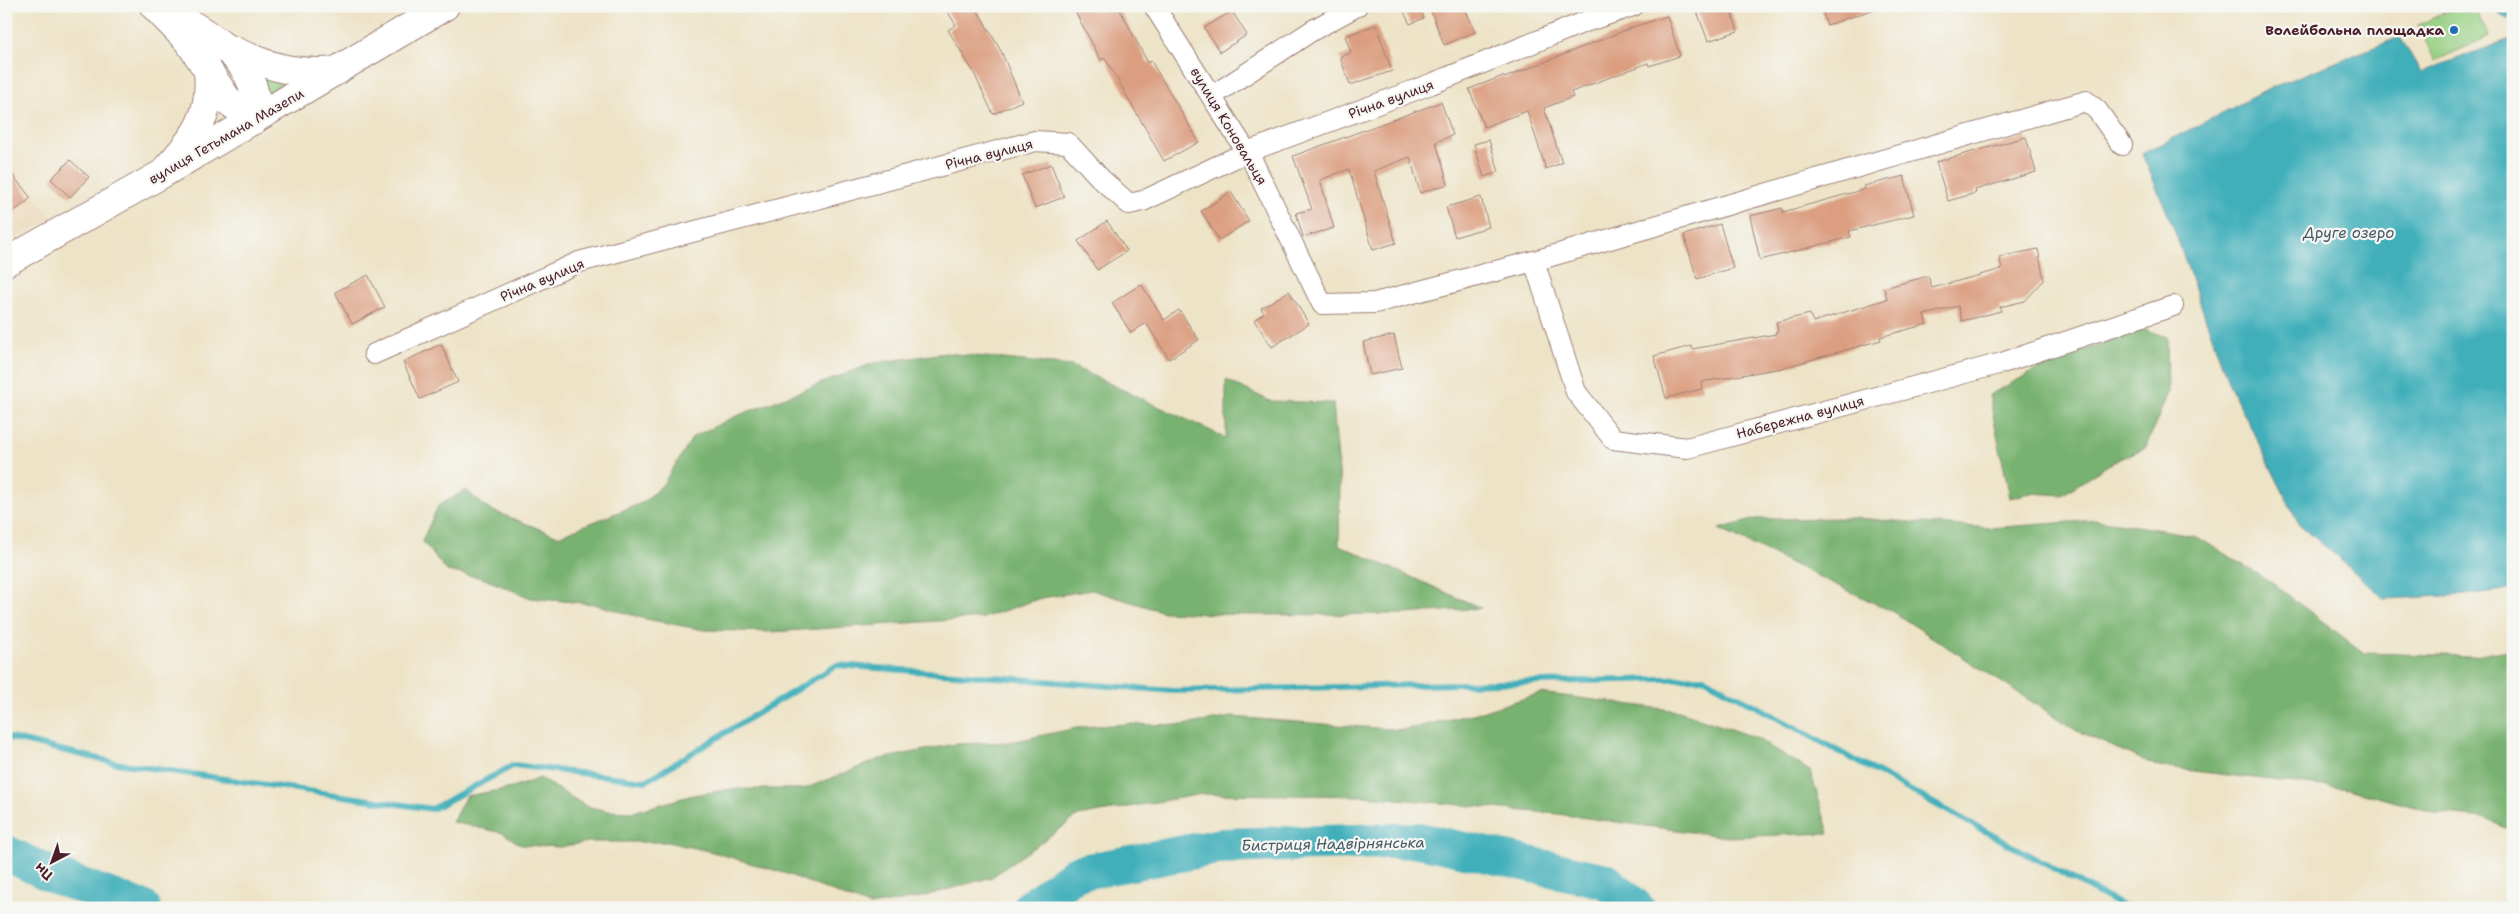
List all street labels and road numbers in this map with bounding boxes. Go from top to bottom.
street label: вулиця Коновальця [1187,64,1271,188]
street label: Річна вулиця [1346,75,1436,123]
street label: вулиця Гетьмана Мазепи [145,84,307,188]
street label: Річна вулиця [943,134,1035,174]
street label: Річна вулиця [497,254,587,306]
street label: Набережна вулиця [1734,391,1866,443]

